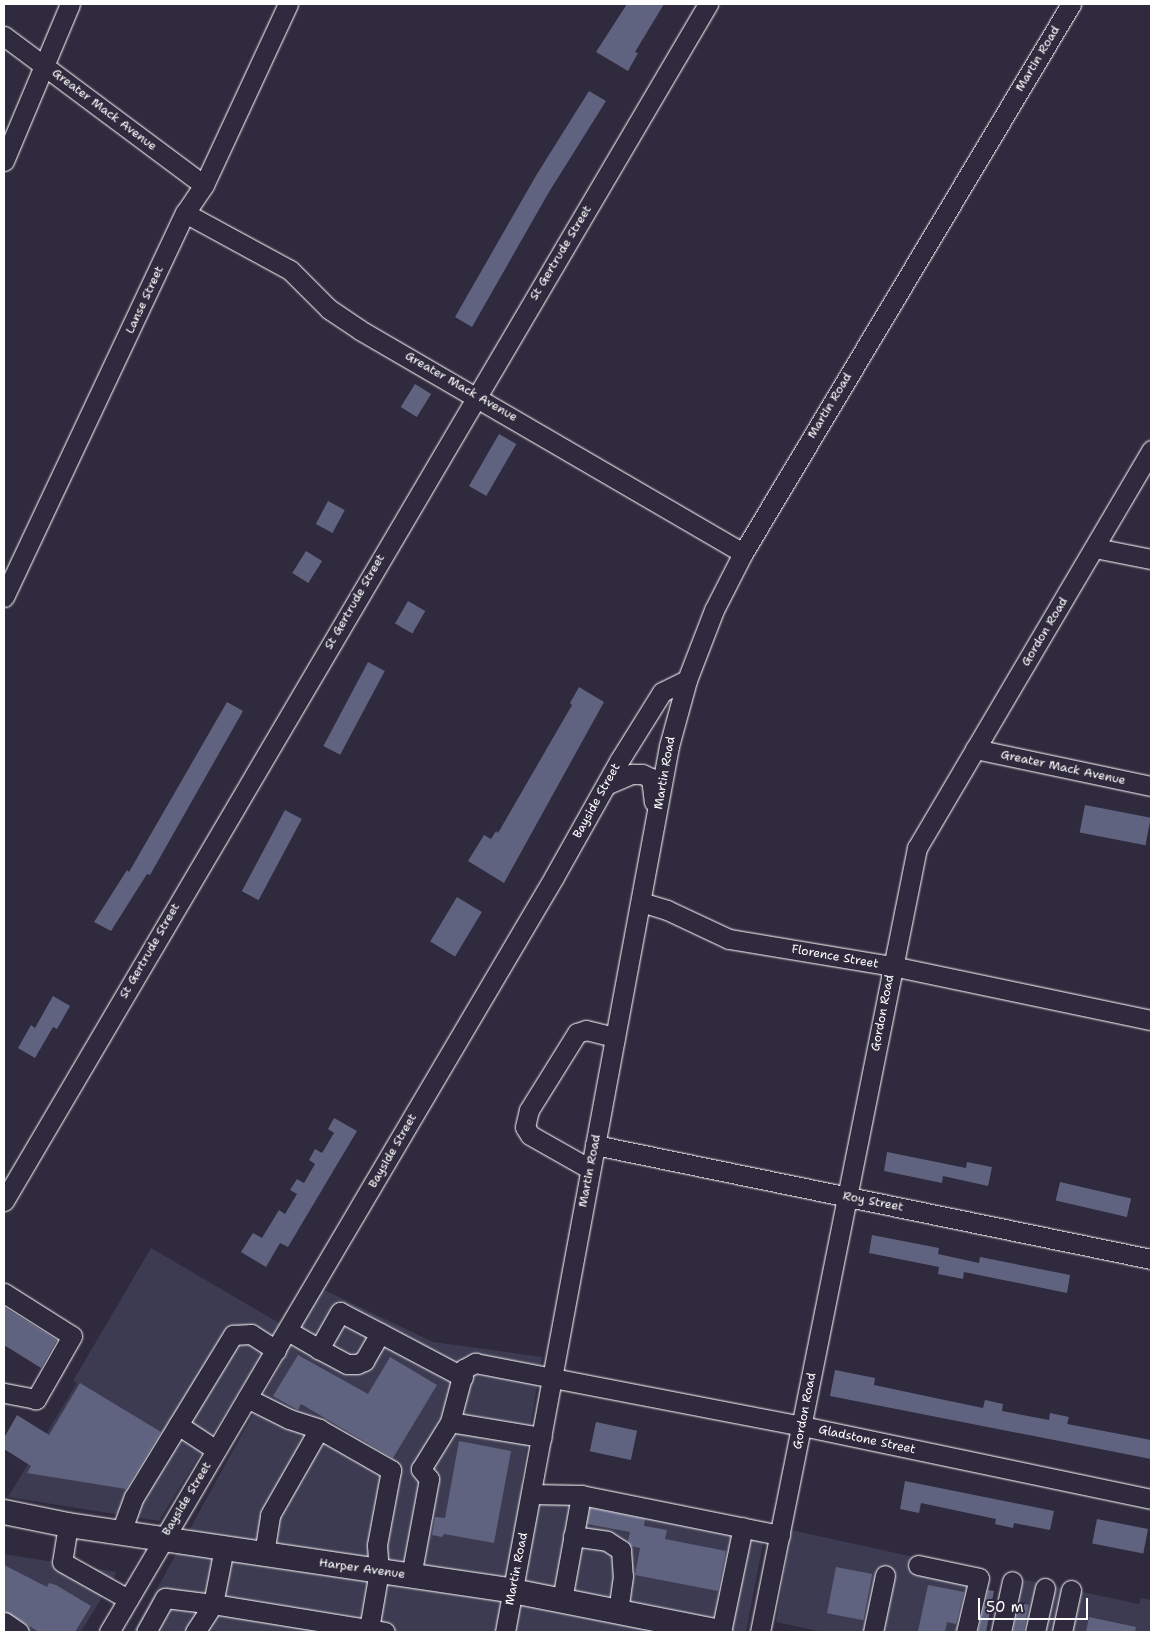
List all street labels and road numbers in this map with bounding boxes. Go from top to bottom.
street label: Martin Road [1013,24,1063,94]
street label: Greater Mack Avenue [49,66,159,154]
street label: St Gertrude Street [527,203,595,303]
street label: Lanse Street [123,264,167,336]
street label: Greater Mack Avenue [402,349,520,425]
street label: Martin Road [805,371,855,441]
street label: St Gertrude Street [322,552,388,652]
street label: Gordon Road [1019,595,1071,669]
street label: Martin Road [651,735,679,811]
street label: Greater Mack Avenue [999,748,1127,788]
street label: Bayside Street [570,761,624,841]
street label: St Gertrude Street [117,901,183,1001]
street label: Florence Street [790,942,880,972]
street label: Gordon Road [869,974,897,1052]
street label: Bayside Street [366,1111,420,1191]
street label: Martin Road [576,1133,604,1209]
street label: Roy Street [841,1189,905,1215]
street label: Gordon Road [791,1372,819,1450]
street label: Gladstone Street [817,1423,917,1457]
street label: Bayside Street [159,1459,215,1539]
street label: Martin Road [503,1531,531,1607]
street label: Harper Avenue [318,1556,406,1582]

